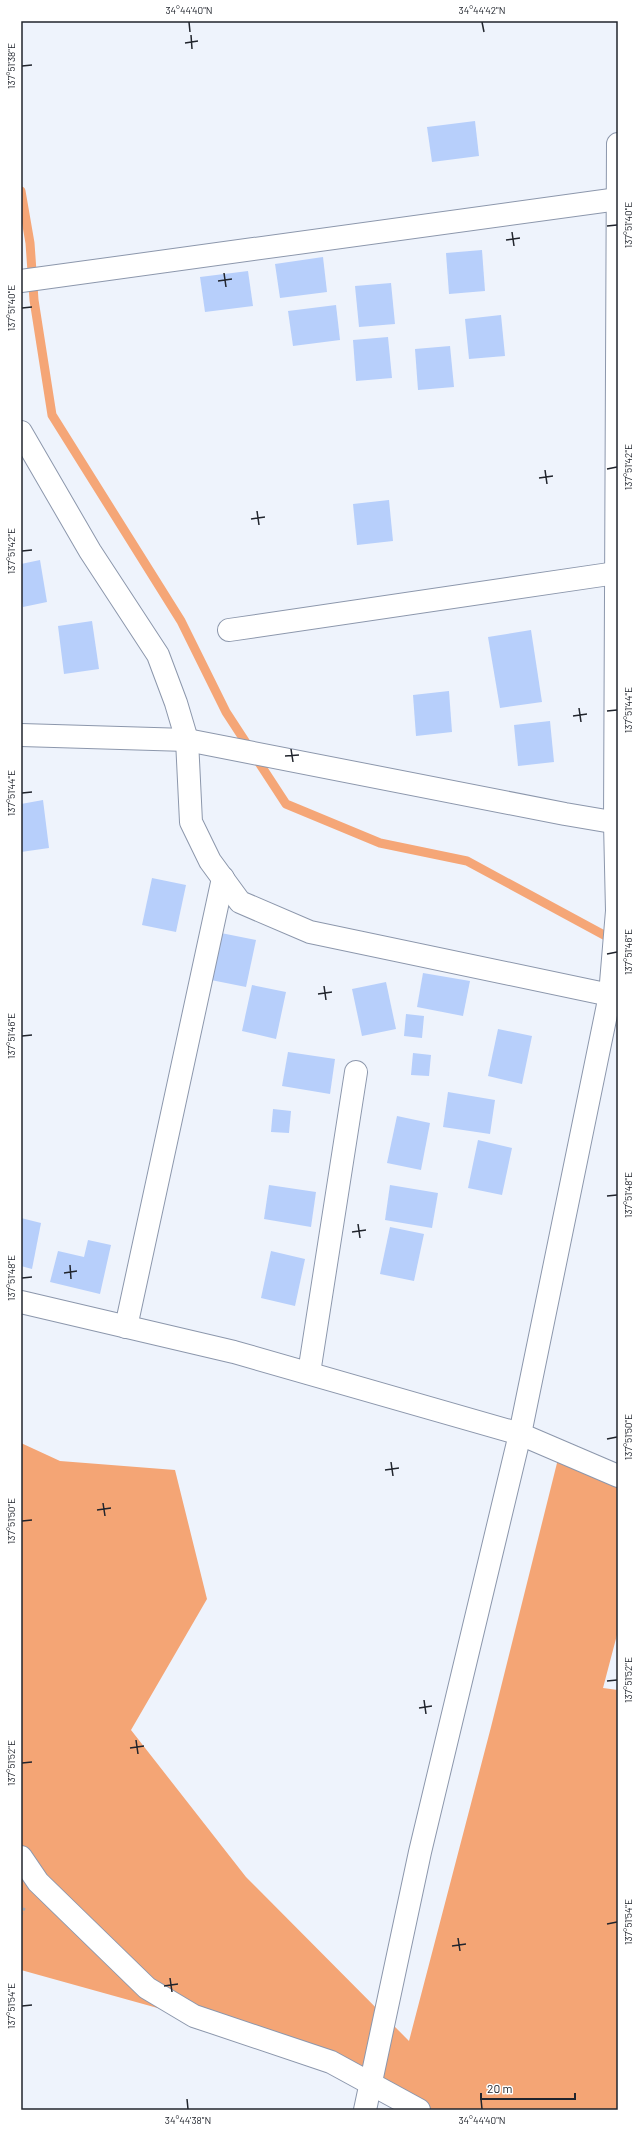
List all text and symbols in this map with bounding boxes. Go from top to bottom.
text: 34°44'40"N [165,4,213,16]
text: 34°44'42"N [459,4,505,16]
text: 137°51'38"E [5,43,17,89]
text: 137°51'40"E [622,202,634,248]
text: 137°51'40"E [5,285,17,331]
text: 137°51'42"E [622,444,634,490]
text: 137°51'42"E [5,528,17,574]
text: 137°51'44"E [622,687,634,733]
text: 137°51'44"E [5,770,17,816]
text: 137°51'46"E [622,929,634,975]
text: 137°51'46"E [5,1013,17,1059]
text: 137°51'48"E [622,1172,634,1218]
text: 137°51'48"E [5,1255,17,1301]
text: 137°51'50"E [622,1414,634,1460]
text: 137°51'50"E [5,1498,17,1544]
text: 137°51'52"E [622,1657,634,1703]
text: 137°51'52"E [5,1740,17,1786]
text: 137°51'54"E [622,1899,634,1945]
text: 137°51'54"E [5,1983,17,2029]
scale bar [481,2075,575,2101]
text: 20 m [487,2081,513,2095]
text: 34°44'38"N [165,2114,211,2126]
text: 34°44'40"N [458,2114,506,2126]

